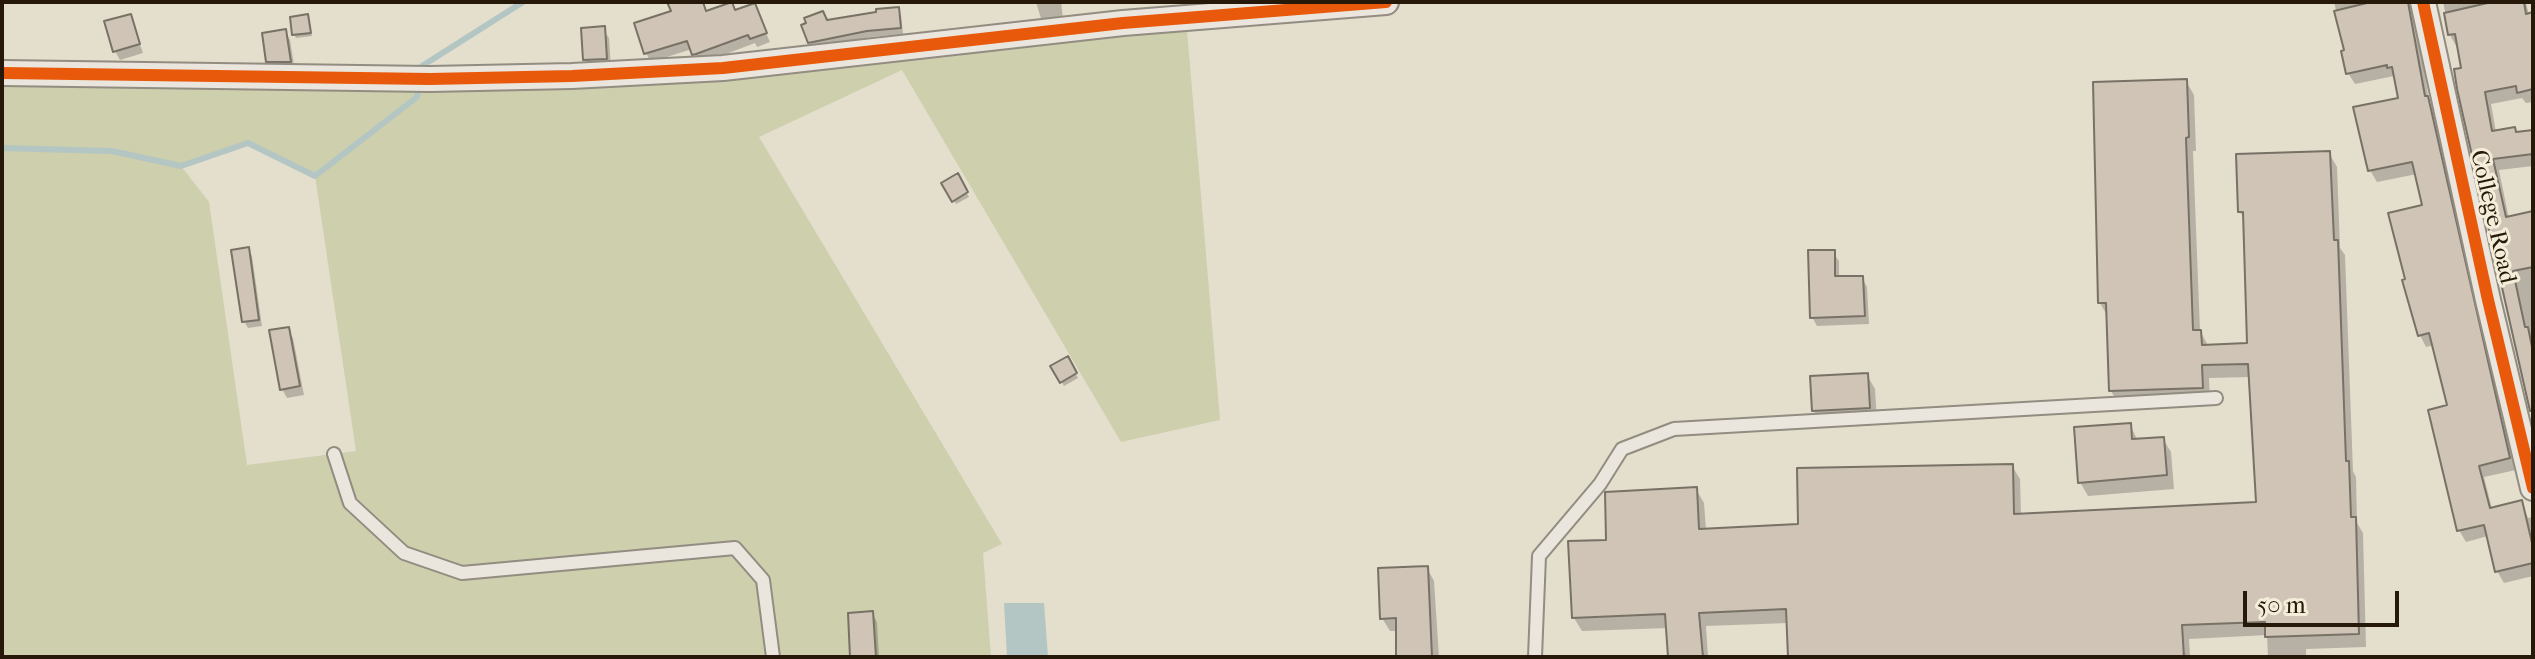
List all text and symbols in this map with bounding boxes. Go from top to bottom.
street label: College Road [2463,147,2521,287]
scale bar [2247,575,2403,625]
text: 50 m [2257,591,2306,619]

